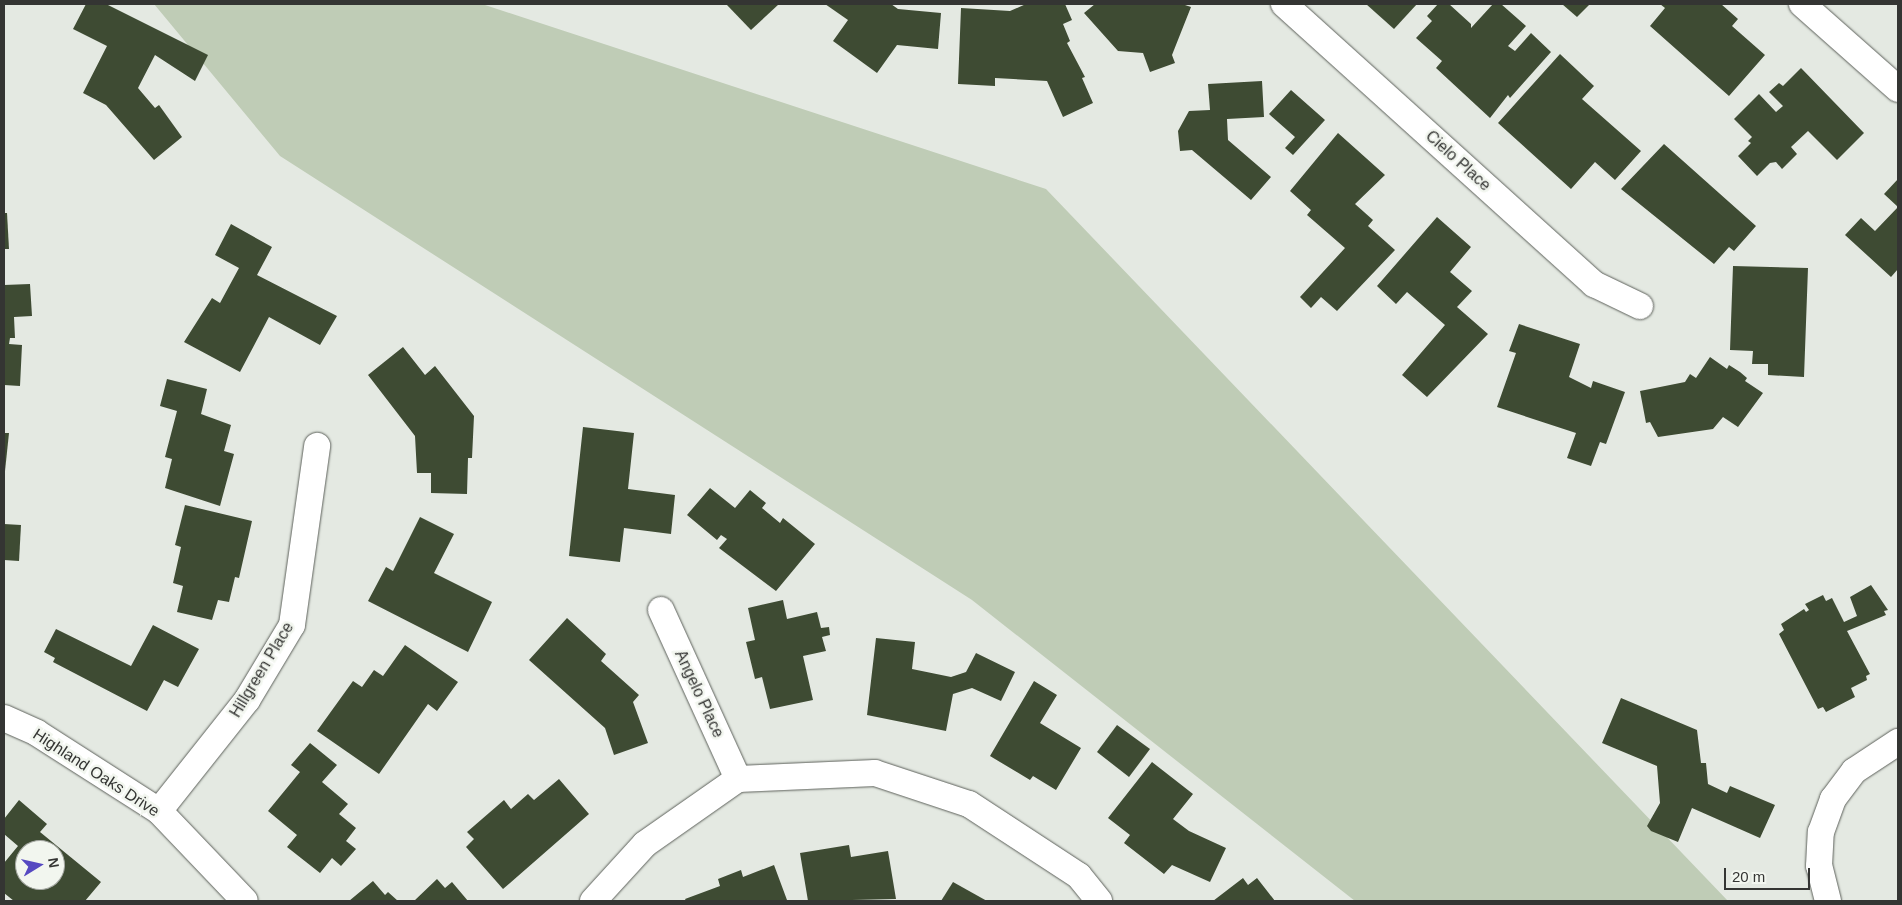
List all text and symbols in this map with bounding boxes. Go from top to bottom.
street label: Cielo Place [1422,127,1494,195]
street label: Hillgreen Place [226,619,298,721]
street label: Angelo Place [670,647,728,741]
street label: Highland Oaks Drive [29,725,163,821]
north arrow [15,840,65,890]
text: N [45,857,63,869]
scale bar [1727,858,1813,890]
text: 20 m [1732,868,1765,885]

